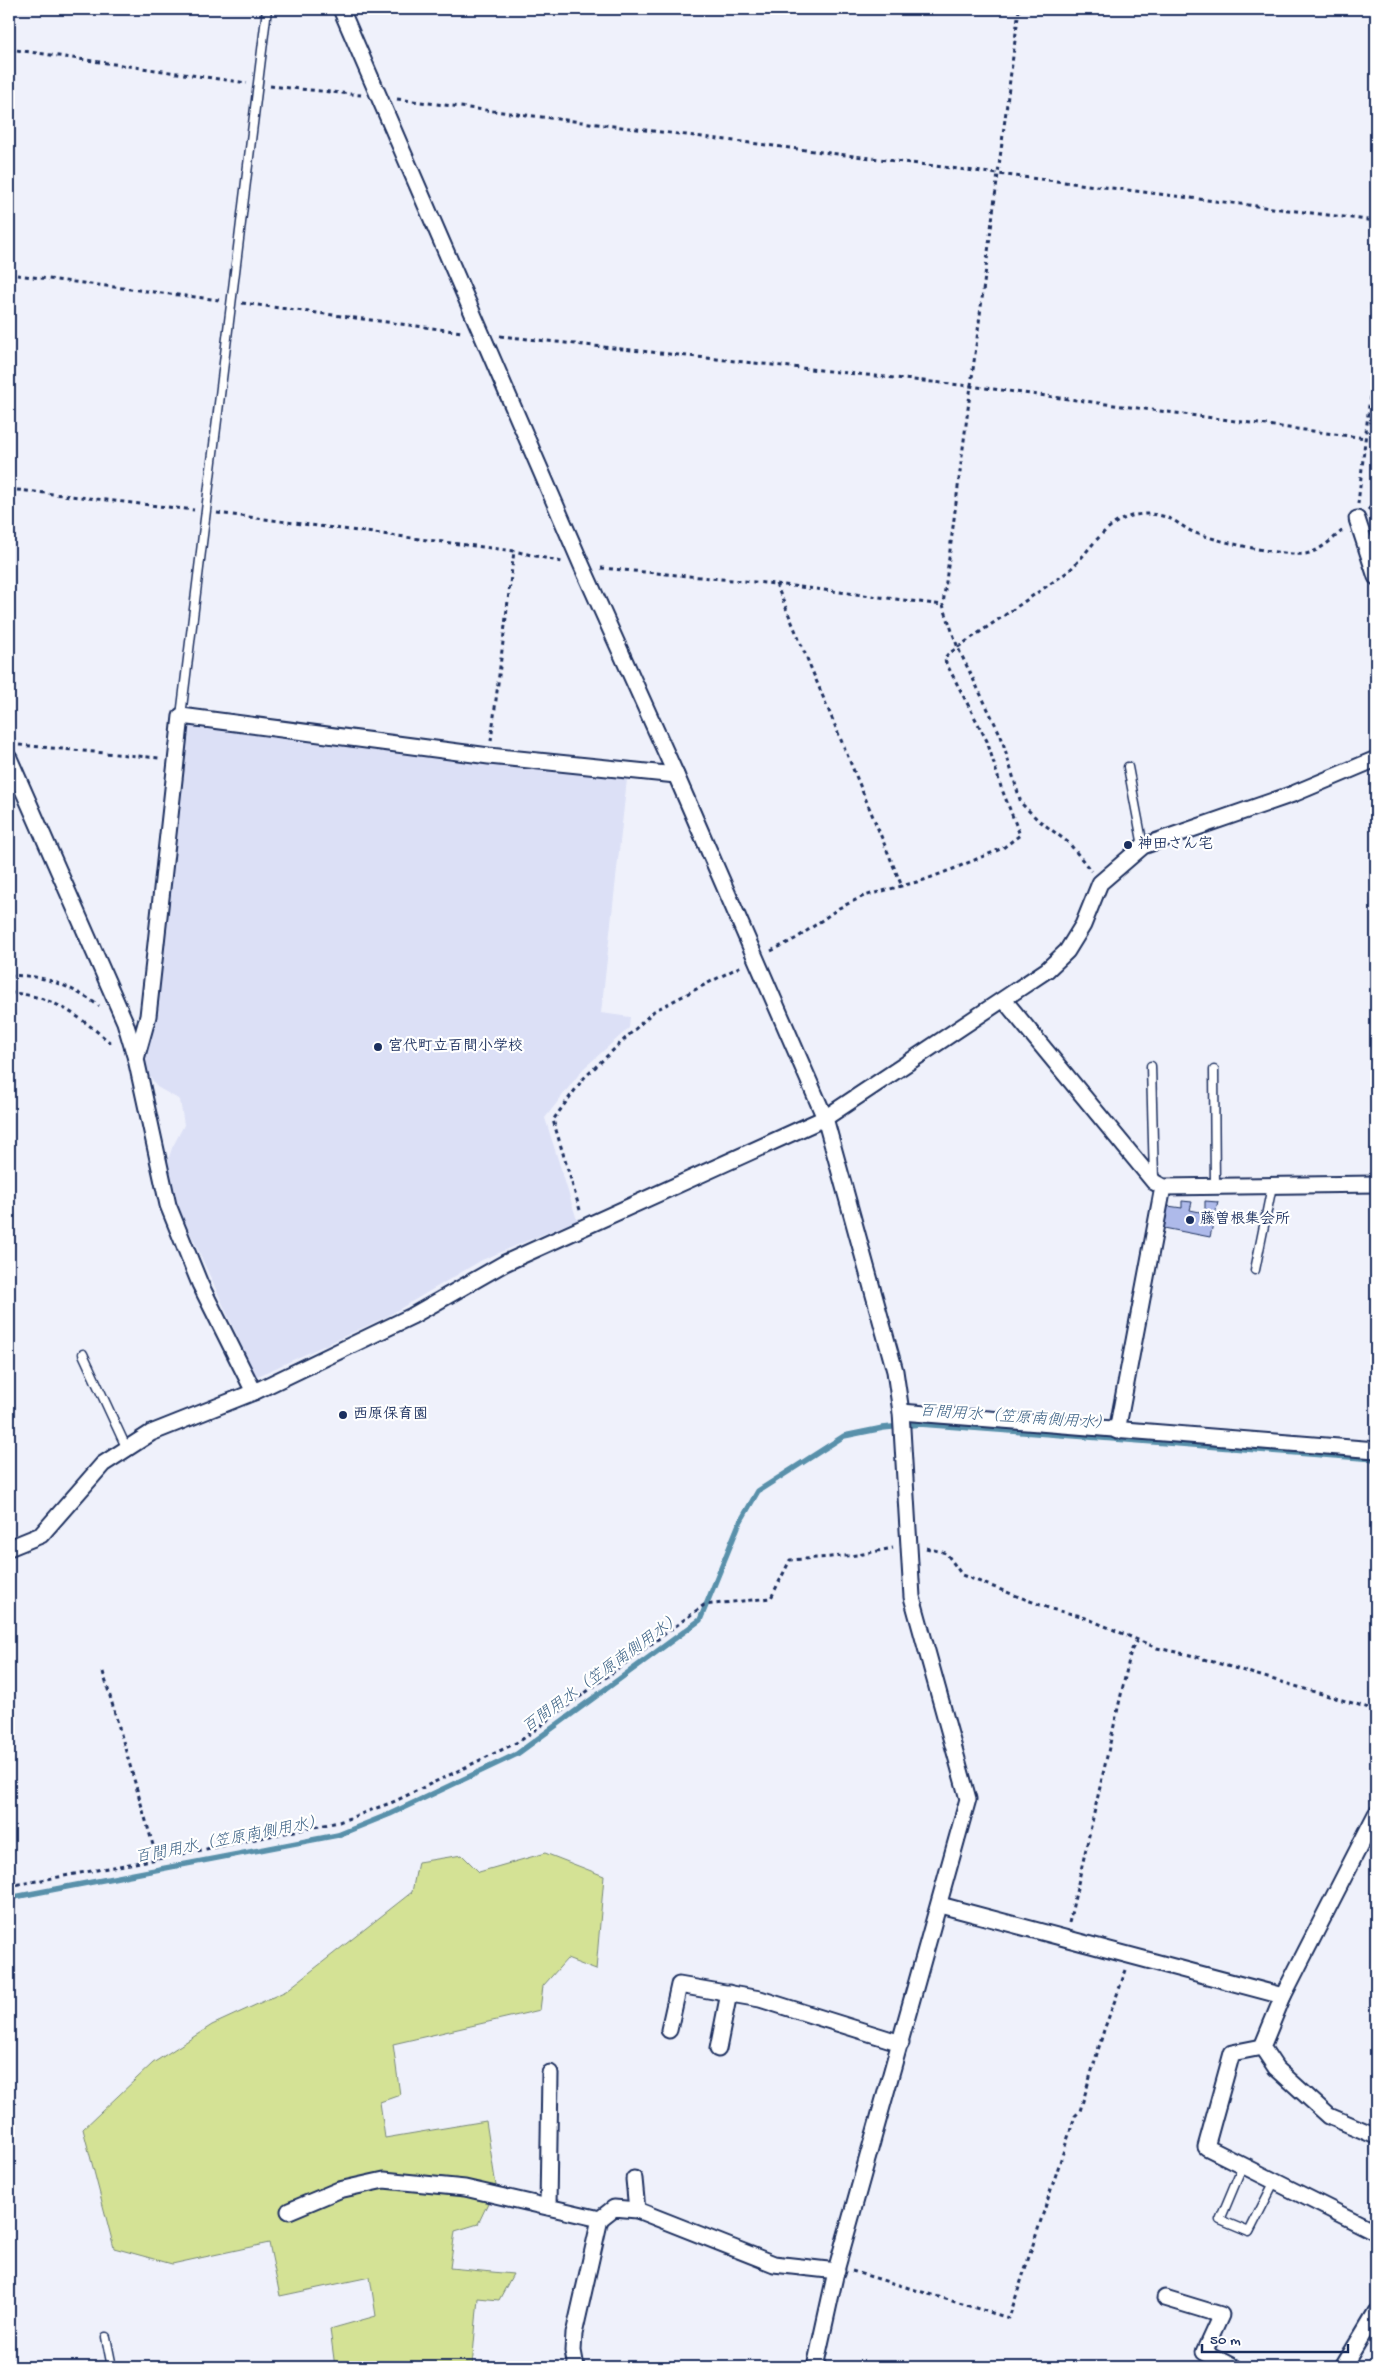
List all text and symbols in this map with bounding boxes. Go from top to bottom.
place label: 神田さん宅 [1138,835,1213,854]
marker: 神田さん宅 [1122,839,1134,851]
place label: 宮代町立百間小学校 [388,1037,523,1056]
marker: 宮代町立百間小学校 [372,1041,384,1053]
place label: 藤曽根集会所 [1200,1210,1290,1229]
marker: 藤曽根集会所 [1184,1214,1196,1226]
water label: 百間用水（笠原南側用水） [919,1401,1112,1435]
place label: 西原保育園 [353,1405,428,1424]
marker: 西原保育園 [337,1409,349,1421]
water label: 百間用水（笠原南側用水） [519,1608,686,1738]
water label: 百間用水（笠原南側用水） [134,1811,326,1869]
scale bar [1202,2321,1349,2353]
text: 50 m [1210,2332,1241,2350]

